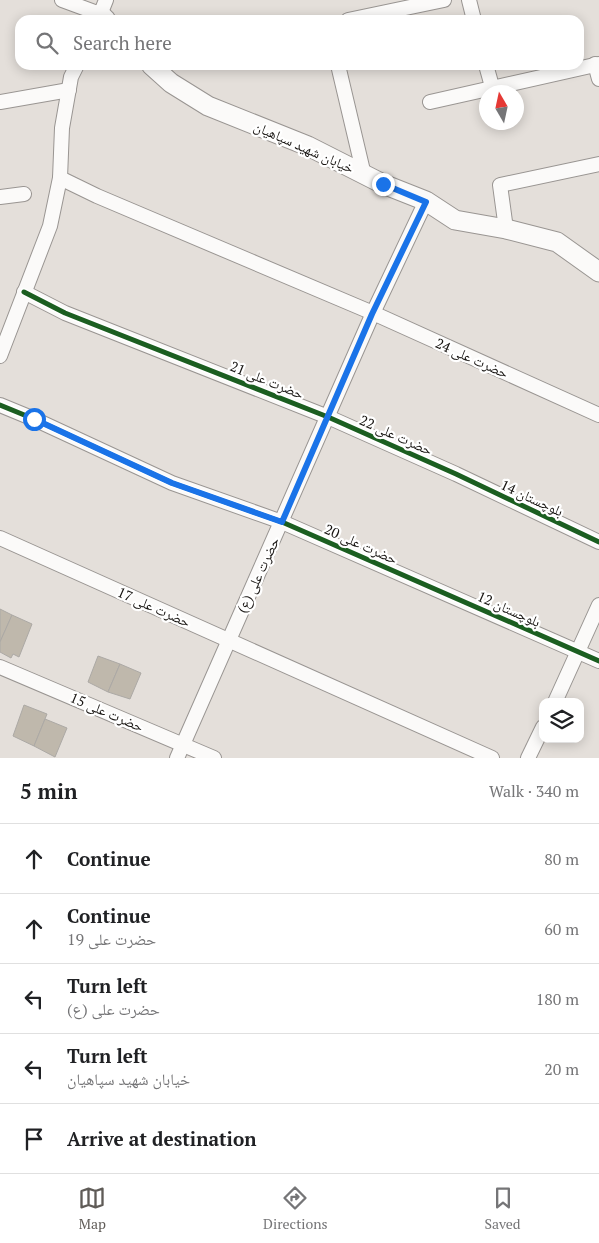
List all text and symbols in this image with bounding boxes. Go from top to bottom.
search box [15,15,584,70]
icon: search [33,29,61,57]
text: Search here [73,30,172,55]
north arrow [479,85,524,130]
street label: خیابان شهید سپاهیان [251,116,357,177]
route end [372,173,395,196]
street label: حضرت علی 24 [433,333,512,382]
street label: حضرت علی 21 [227,356,307,403]
route start [23,408,46,431]
street label: حضرت علی 22 [357,410,436,459]
street label: بلوچستان 14 [498,475,567,520]
street label: حضرت علی 20 [322,519,401,568]
street label: حضرت علی (ع) [232,534,284,616]
street label: حضرت علی 17 [115,582,194,631]
street label: بلوچستان 12 [475,586,544,631]
street label: حضرت علی 15 [68,688,147,736]
map controls [539,698,584,743]
button: layers [539,698,584,743]
text: 5 min [20,777,77,805]
text: Walk · 340 m [489,780,579,802]
icon: ahead [20,845,48,873]
text: Continue [67,846,151,871]
text: 80 m [544,848,579,870]
text: Continue [67,903,151,928]
icon: ahead [20,915,48,943]
text: 60 m [544,918,579,940]
text: حضرت علی 19 [67,928,156,950]
text: Turn left [67,973,148,998]
icon: left [20,985,48,1013]
text: 180 m [536,988,579,1010]
text: حضرت علی (ع) [67,998,160,1020]
text: Turn left [67,1043,148,1068]
icon: left [20,1055,48,1083]
text: 20 m [544,1058,579,1080]
text: خیابان شهید سپاهیان [67,1068,190,1090]
icon: arrive [20,1125,48,1153]
text: Arrive at destination [67,1126,256,1151]
tab: Map [78,1184,106,1233]
tab: Directions [263,1184,328,1233]
tab: Saved [484,1184,521,1233]

